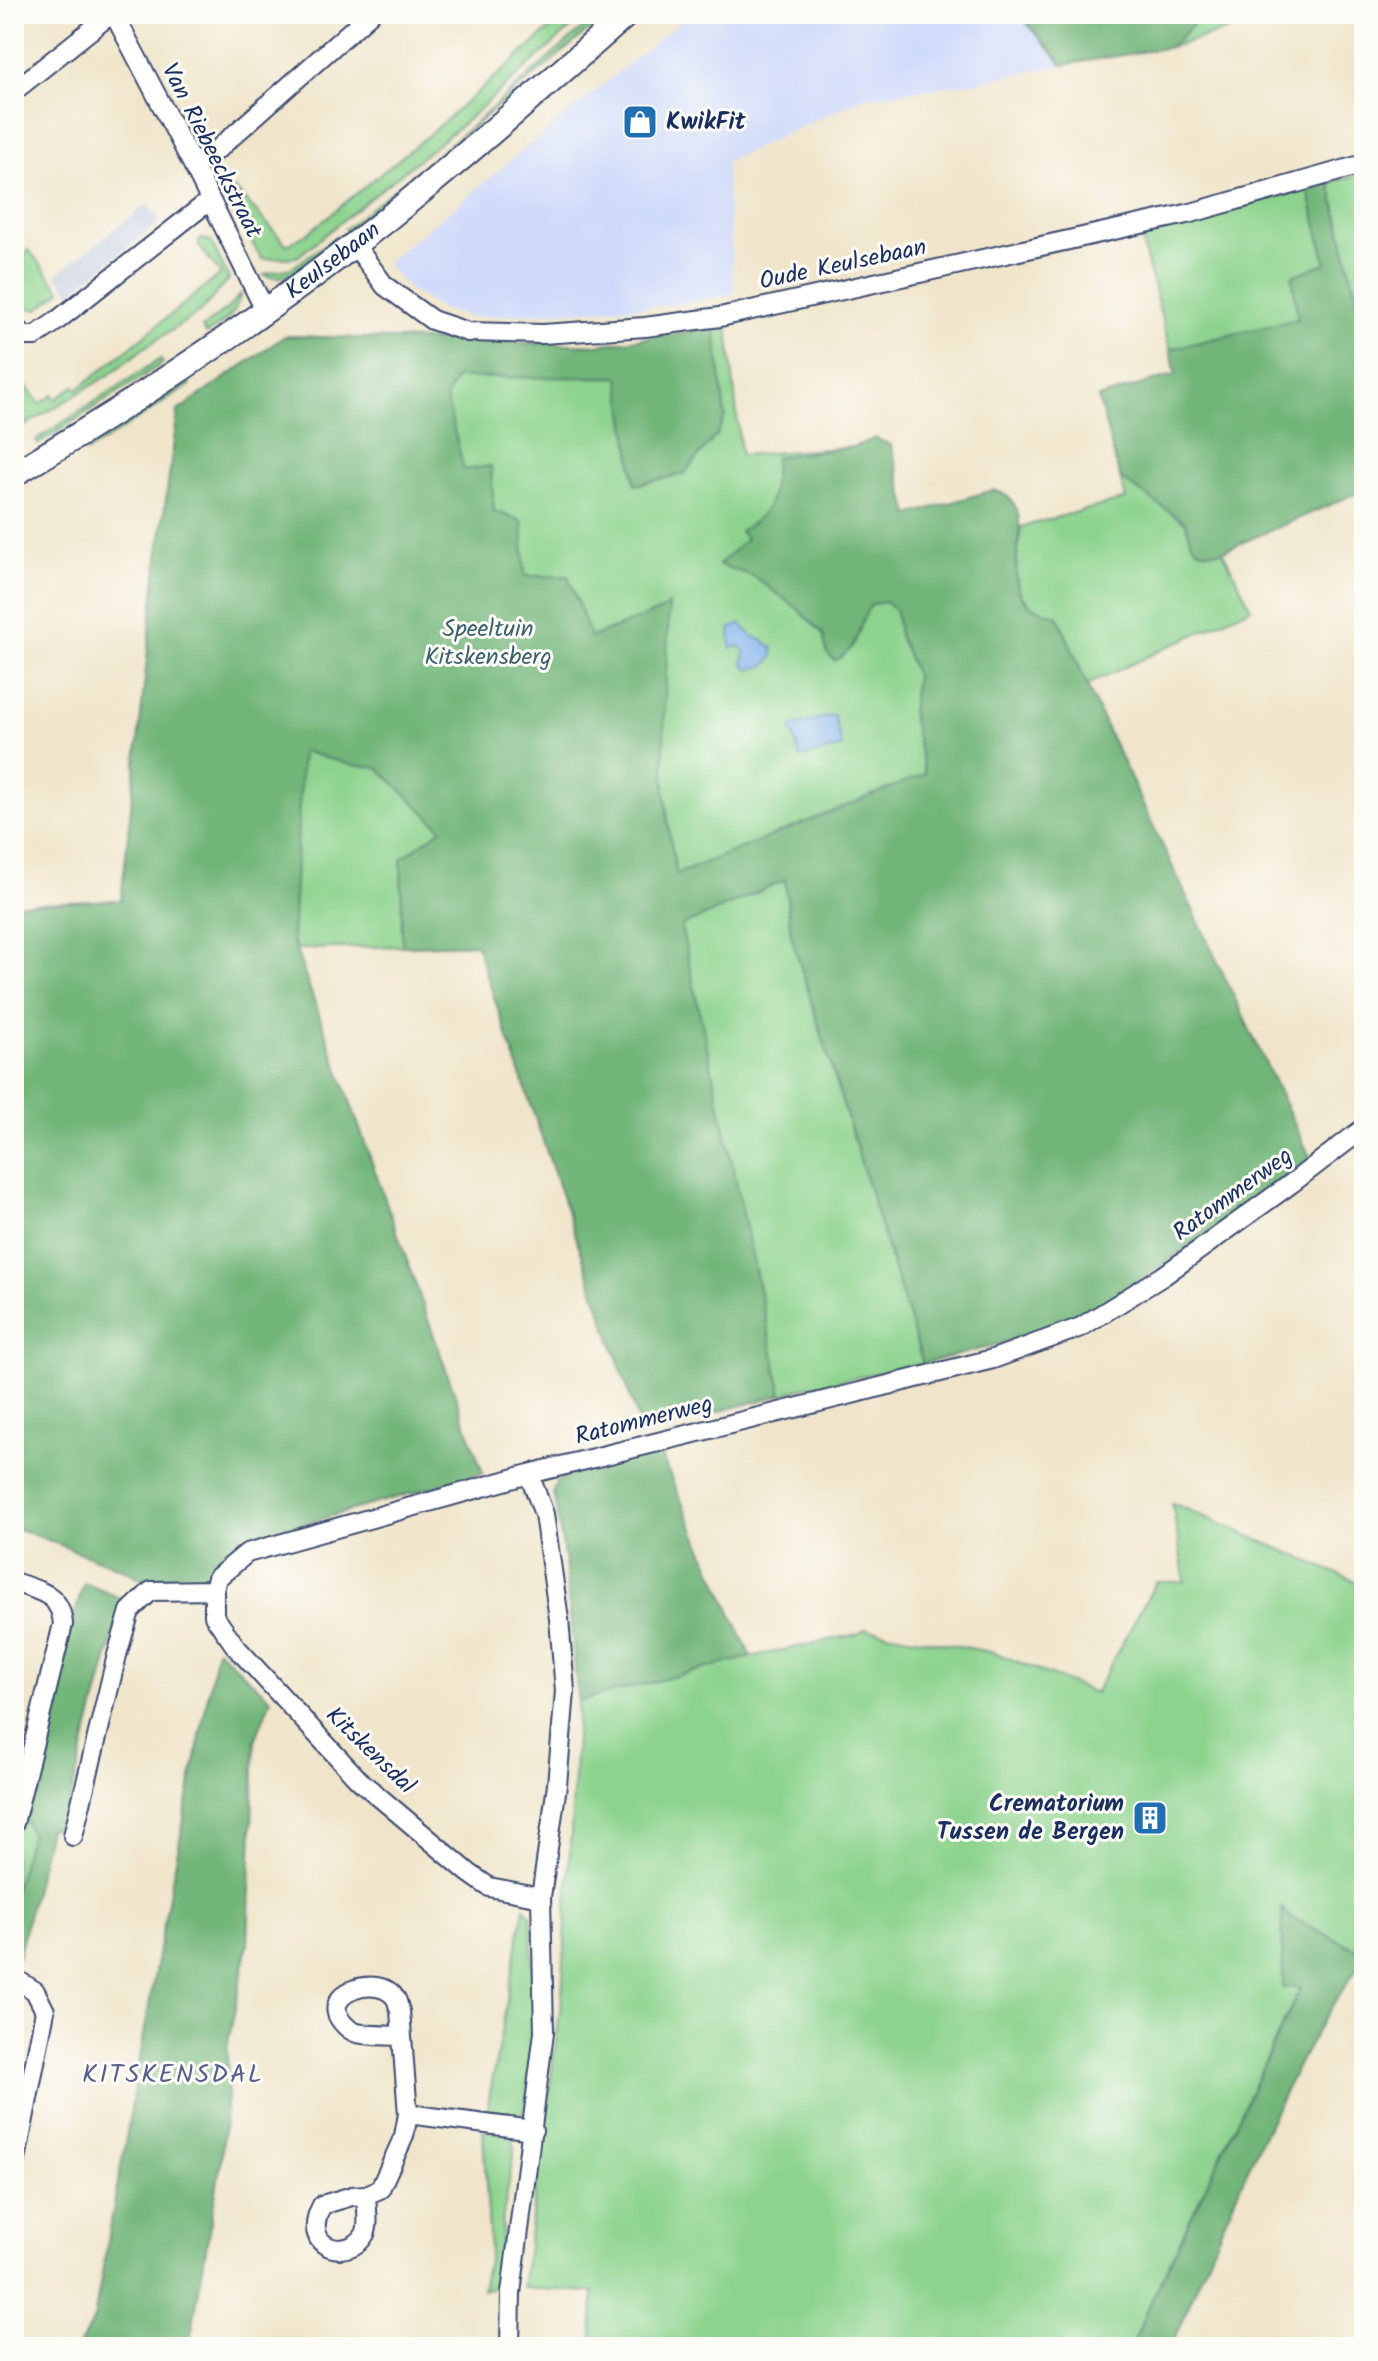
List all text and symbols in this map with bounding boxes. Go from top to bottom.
street label: Van Riebeeckstraat [150,56,272,246]
shop icon: KwikFit [621,103,659,141]
place label: KwikFit [666,103,747,142]
street label: Keulsebaan [277,211,389,310]
street label: Oude Keulsebaan [756,228,930,302]
park label: Speeltuin Kitskensberg [424,610,552,677]
street label: Ratommerweg [1165,1138,1301,1252]
street label: Ratommerweg [571,1385,717,1457]
street label: Kitskensdal [316,1698,424,1805]
place label: Crematorium Tussen de Bergen [937,1785,1124,1852]
building icon: Crematorium Tussen de Bergen [1131,1799,1169,1837]
district label: KITSKENSDAL [82,2054,264,2096]

